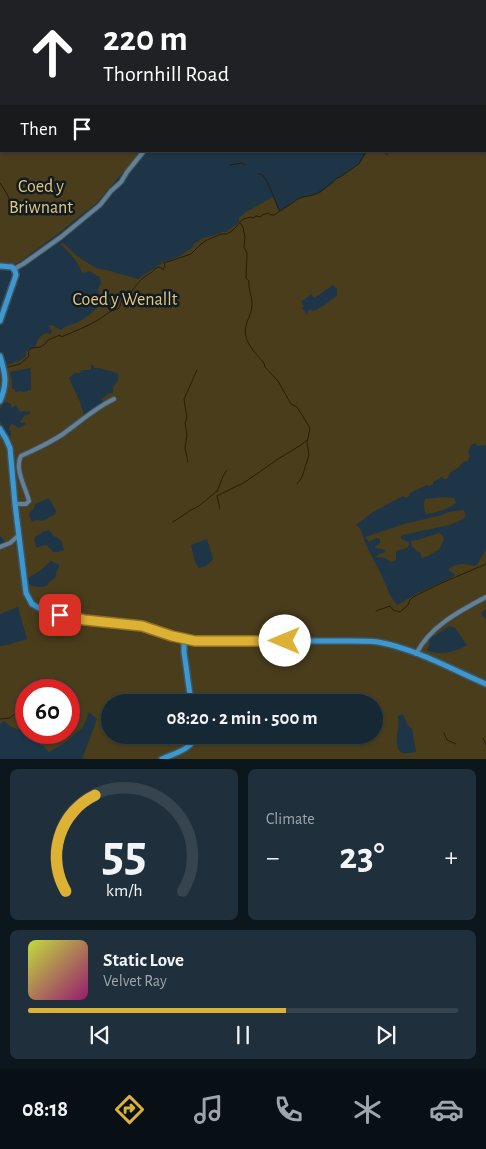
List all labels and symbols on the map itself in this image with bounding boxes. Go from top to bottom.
park label: Coed y Briwnant [9,178,73,217]
park label: Coed y Wenallt [73,291,178,309]
pin [39,594,81,636]
position arrow [258,614,310,666]
speed limit sign: 60 [15,679,80,744]

